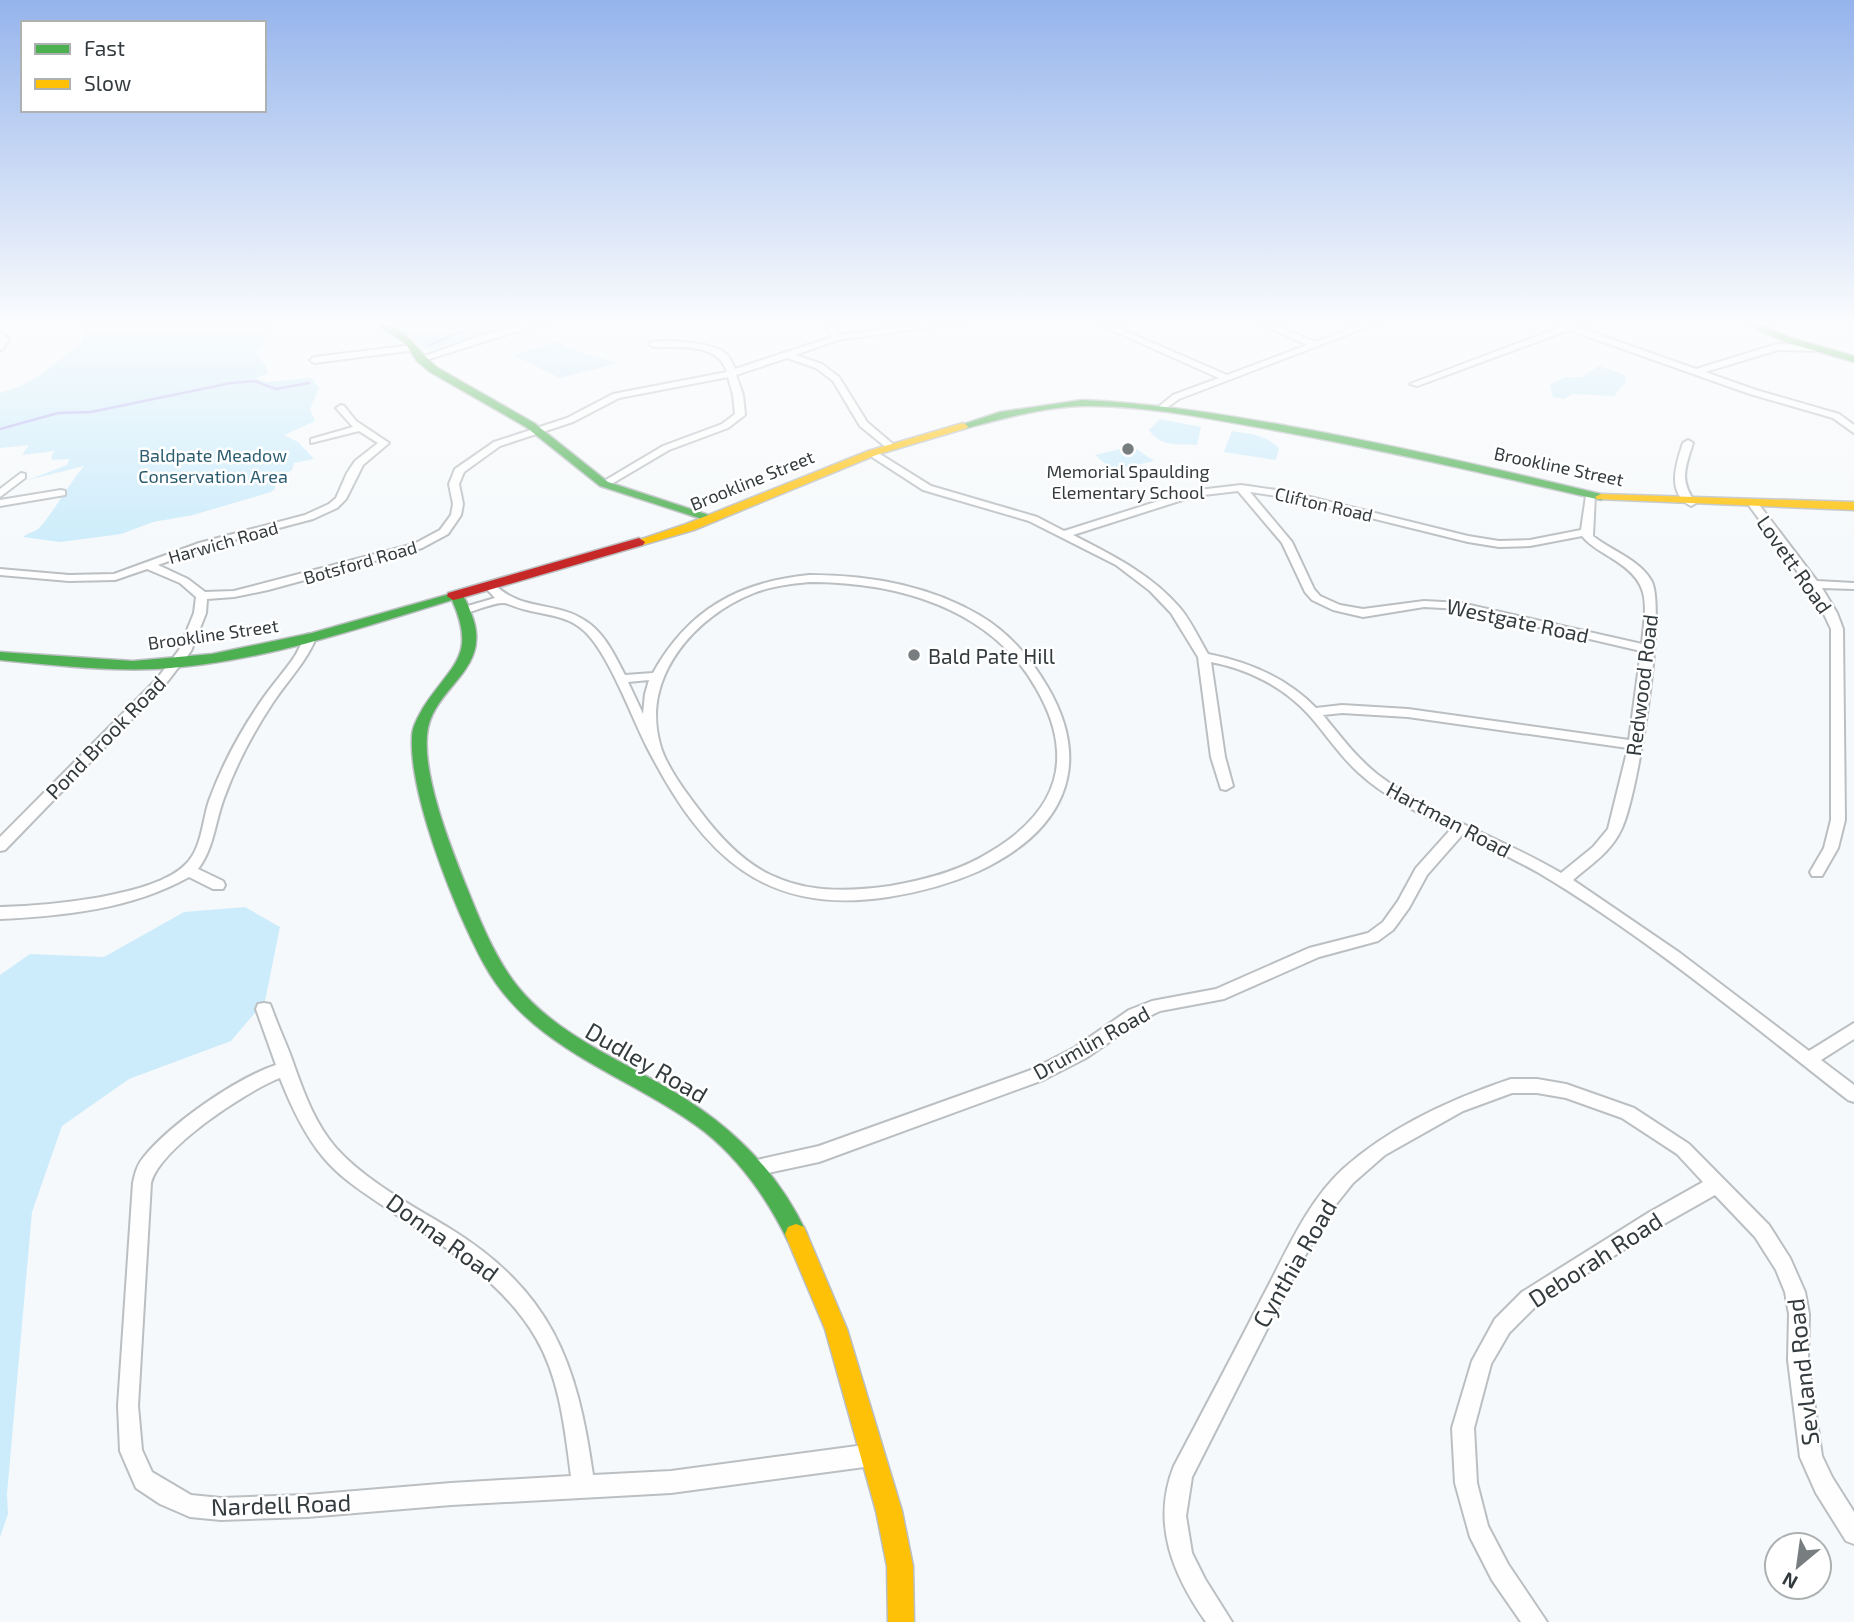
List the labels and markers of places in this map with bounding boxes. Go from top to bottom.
marker: Memorial Spaulding Elementary School [1120,441,1136,457]
place label: Memorial Spaulding Elementary School [1046,460,1210,503]
place label: Bald Pate Hill [928,643,1056,668]
marker: Bald Pate Hill [906,647,922,663]

